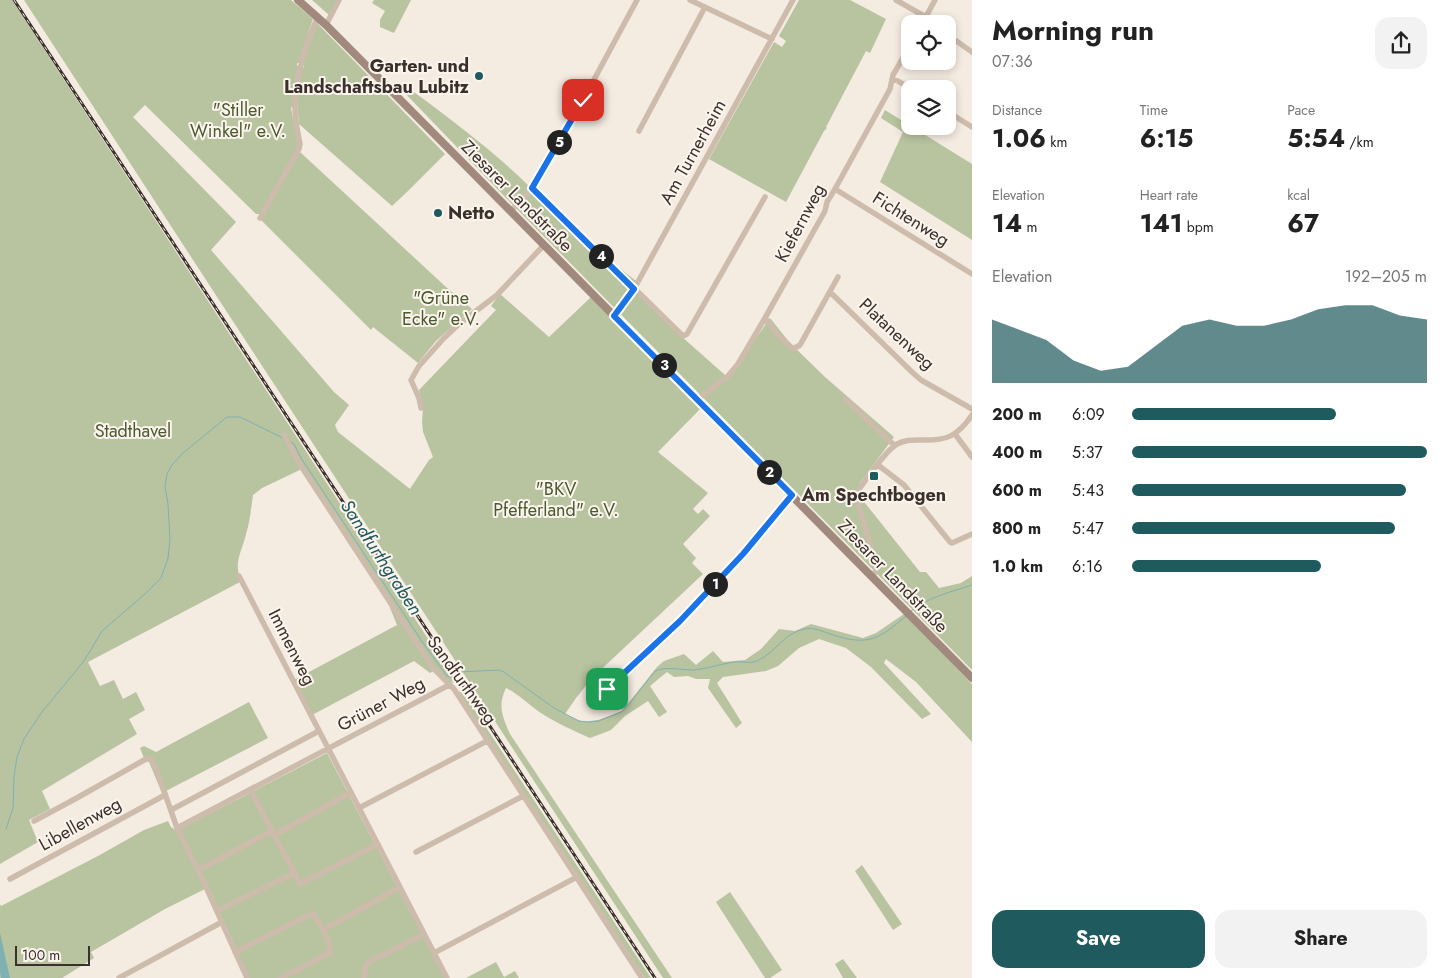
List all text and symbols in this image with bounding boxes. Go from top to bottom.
text: Morning run [992,10,1154,51]
map controls [901,15,956,135]
button: locate [901,15,956,70]
button: share [1375,17,1427,69]
text: 07:36 [992,50,1033,73]
place label: Garten- und Landschaftsbau Lubitz [284,53,470,100]
marker: Garten- und Landschaftsbau Lubitz [473,70,485,82]
pin [562,79,604,121]
button: layers [901,80,956,135]
icon: check [569,86,597,114]
street label: Am Turnerheim [653,95,733,209]
park label: "Stiller Winkel" e.V. [190,97,286,144]
text: Distance [992,100,1042,120]
text: Time [1140,100,1168,120]
text: Pace [1287,100,1315,120]
text: 1.06 [992,120,1046,156]
text: 6:15 [1140,120,1193,156]
text: 5:54 [1287,120,1345,156]
pin: 5 [546,130,572,154]
text: 5 [555,132,564,152]
text: km [1046,132,1067,152]
text: /km [1345,132,1374,152]
street label: Ziesarer Landstraße [455,134,579,258]
street label: Kiefernweg [768,179,832,267]
street label: Fichtenweg [868,185,954,253]
text: Elevation [992,185,1045,205]
text: Heart rate [1140,185,1198,205]
text: kcal [1287,185,1310,205]
place label: Netto [448,200,495,226]
text: 14 [992,205,1022,241]
text: 141 [1140,205,1183,241]
text: 67 [1287,205,1319,241]
marker: Netto [432,207,444,219]
text: m [1022,217,1037,237]
text: bpm [1183,217,1214,237]
pin: 4 [588,244,614,268]
text: 4 [597,246,606,266]
text: Elevation [992,265,1052,288]
text: 192–205 m [1345,265,1427,288]
park label: "Grüne Ecke" e.V. [402,285,480,332]
street label: Platanenweg [853,292,941,376]
pin: 3 [652,352,676,378]
text: 3 [660,355,669,375]
text: 200 m [992,403,1042,426]
text: 6:09 [1072,403,1105,426]
park label: Stadthavel [95,418,171,444]
text: 400 m [992,441,1042,464]
text: 5:37 [1072,441,1103,464]
pin: 2 [756,460,782,484]
text: 2 [765,462,774,482]
marker: Am Spechtbogen [868,470,880,482]
park label: "BKV Pfefferland" e.V. [493,476,619,523]
text: 600 m [992,479,1042,502]
text: 5:43 [1072,479,1104,502]
place label: Am Spechtbogen [801,482,946,508]
water label: Sandfurthgraben [334,494,429,620]
street label: Ziesarer Landstraße [832,513,954,639]
text: 800 m [992,517,1041,540]
text: 5:47 [1072,517,1104,540]
text: 1.0 km [992,555,1043,578]
text: 6:16 [1072,555,1102,578]
pin: 1 [702,572,728,596]
text: 1 [712,574,719,594]
street label: Immenweg [262,604,322,690]
street label: Sandfurthweg [421,630,503,730]
pin [586,668,628,710]
street label: Grüner Weg [333,670,429,738]
icon: arrive [593,675,621,703]
street label: Libellenweg [34,791,126,857]
button: Save [992,910,1205,968]
button: Share [1215,910,1427,968]
scale bar [15,943,90,966]
text: 100 m [22,945,60,965]

